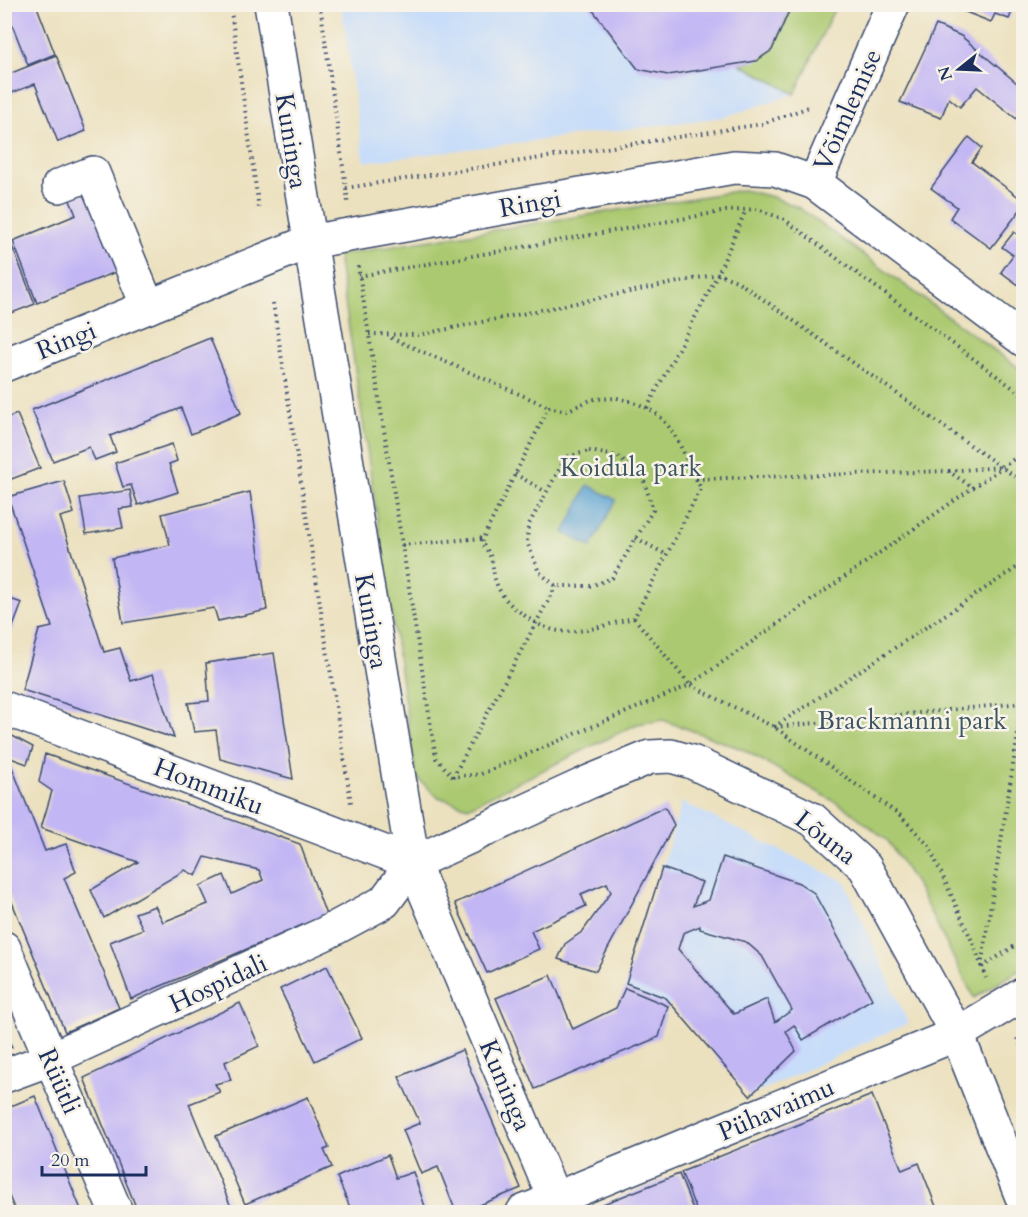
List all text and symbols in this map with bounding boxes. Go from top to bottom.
north arrow [929,39,989,99]
street label: Võimlemise [805,43,890,177]
text: N [933,63,958,83]
street label: Kuninga [267,91,316,191]
street label: Ringi [497,181,564,226]
street label: Ringi [31,313,101,368]
park label: Koidula park [560,450,702,485]
street label: Kuninga [346,571,397,672]
park label: Brackmanni park [817,703,1007,738]
street label: Hommiku [149,749,269,823]
street label: Lõuna [787,802,864,873]
street label: Hospidali [163,945,273,1021]
street label: Kuninga [471,1034,540,1136]
street label: Rüütli [30,1043,89,1120]
street label: Pühavaimu [713,1069,840,1150]
scale bar [42,1139,146,1177]
text: 20 m [51,1148,90,1173]

